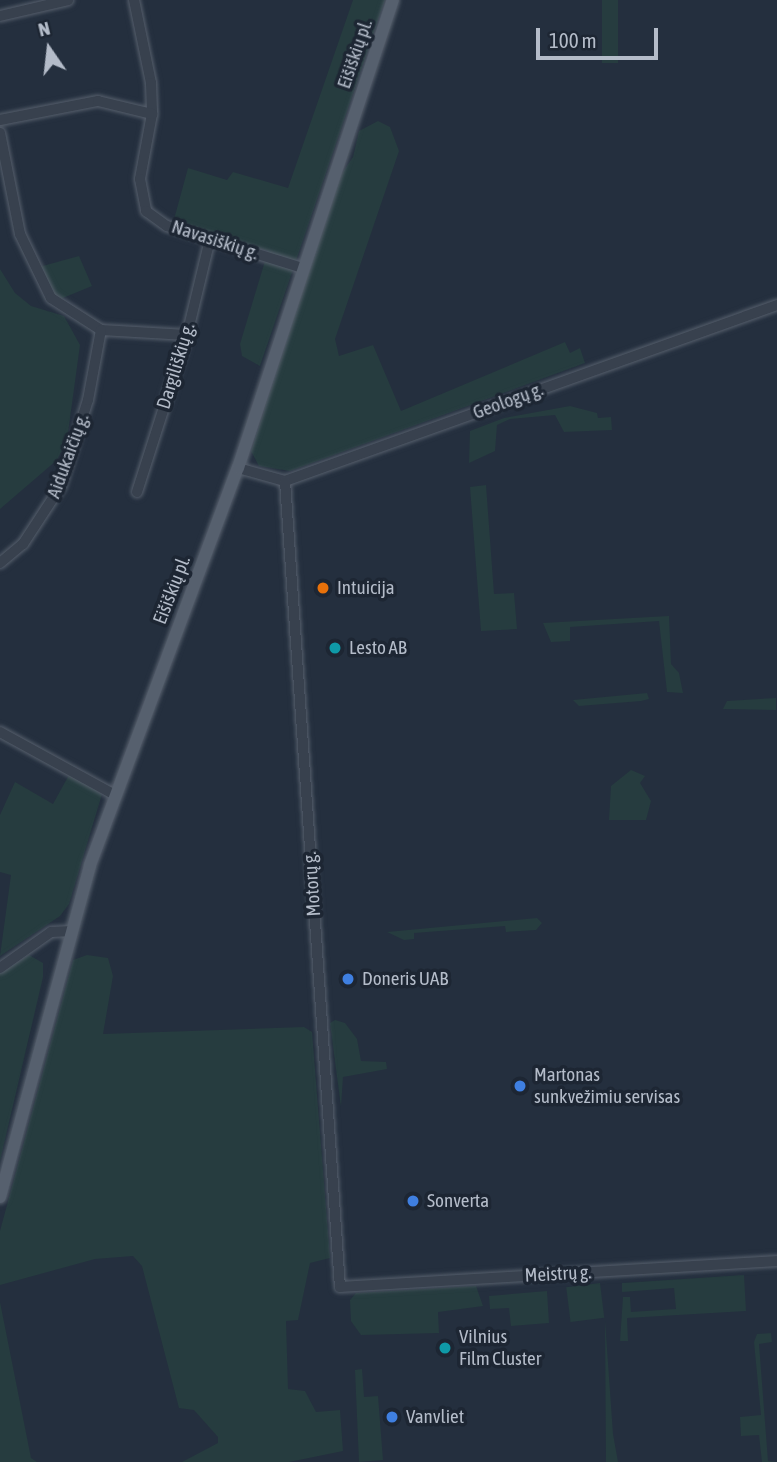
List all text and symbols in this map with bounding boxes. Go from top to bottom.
north arrow [14,14,84,84]
scale bar [539,14,662,58]
street label: Eišiškių pl. [333,16,377,92]
text: N [36,17,52,41]
text: 100 m [549,28,597,52]
street label: Navasiškių g. [169,215,261,265]
street label: Dargiliškių g. [152,320,200,412]
street label: Geologų g. [470,378,546,424]
street label: Aidukaičių g. [42,411,94,501]
street label: Eišiškių pl. [149,552,195,628]
place label: Intuicija [337,577,395,599]
marker: Intuicija [315,580,331,596]
place label: Lesto AB [349,637,407,659]
marker: Lesto AB [327,640,343,656]
street label: Motorų g. [298,851,326,917]
place label: Doneris UAB [362,968,448,990]
marker: Doneris UAB [340,971,356,987]
place label: Martonas sunkvežimiu servisas [534,1064,680,1108]
marker: Martonas sunkvežimiu servisas [512,1078,528,1094]
place label: Sonverta [427,1190,489,1212]
marker: Sonverta [405,1193,421,1209]
street label: Meistrų g. [524,1261,592,1287]
place label: Vilnius Film Cluster [459,1326,541,1370]
marker: Vilnius Film Cluster [437,1340,453,1356]
place label: Vanvliet [406,1406,464,1428]
marker: Vanvliet [384,1409,400,1425]

